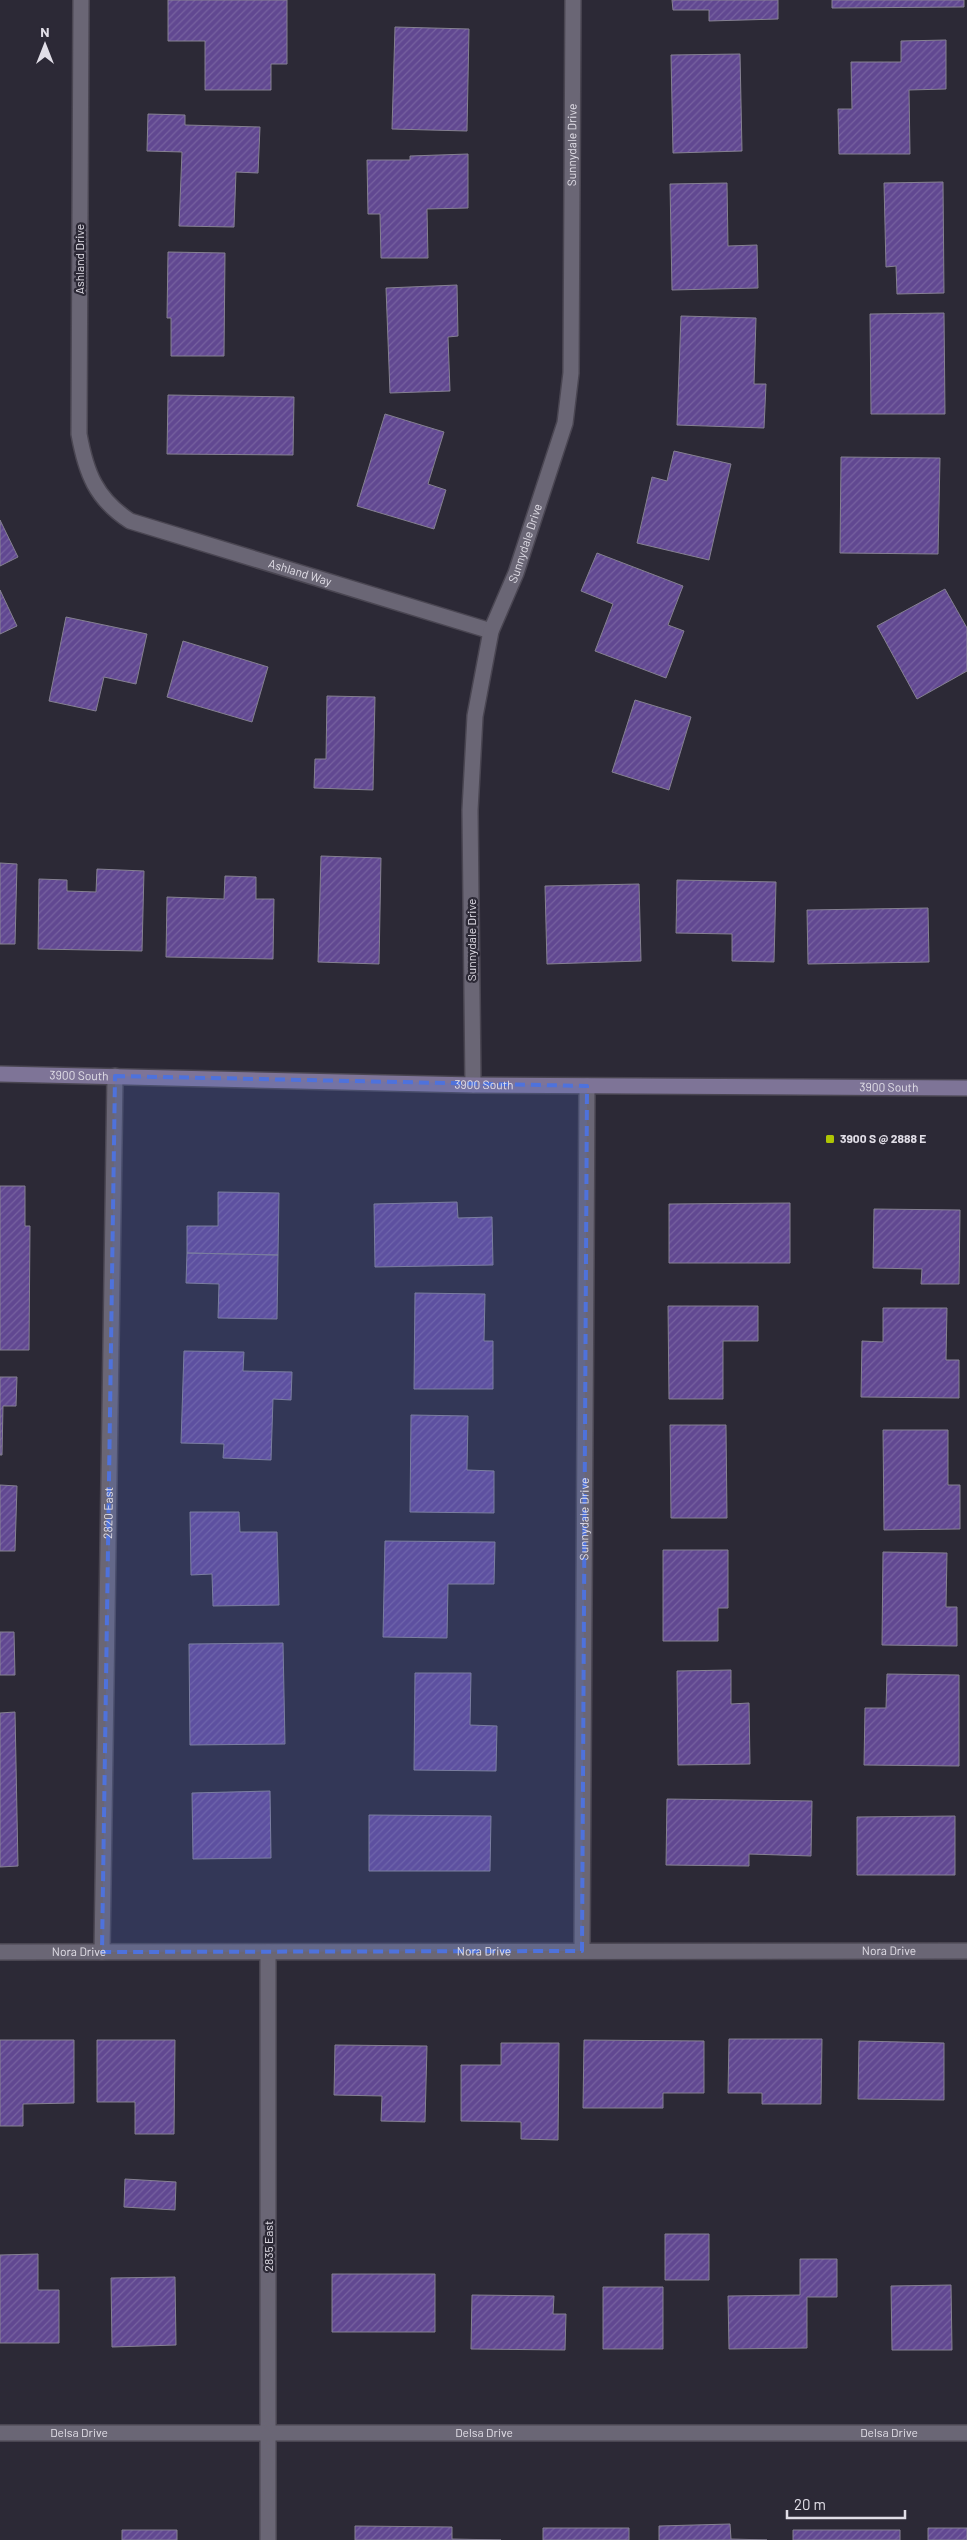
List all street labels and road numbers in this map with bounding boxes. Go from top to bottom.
street label: Sunnydale Drive [564,104,578,186]
street label: Ashland Drive [72,224,86,294]
street label: Sunnydale Drive [505,502,544,585]
street label: Ashland Way [267,556,334,588]
street label: Sunnydale Drive [464,899,478,981]
street label: 3900 South [49,1067,109,1083]
street label: 3900 South [454,1077,514,1091]
street label: 3900 South [859,1079,919,1094]
street label: Sunnydale Drive [576,1478,591,1560]
street label: 2820 East [100,1487,115,1539]
street label: Nora Drive [457,1943,511,1958]
street label: Nora Drive [862,1943,916,1957]
street label: Nora Drive [52,1944,106,1958]
street label: 2835 East [261,2221,275,2271]
street label: Delsa Drive [50,2425,108,2439]
street label: Delsa Drive [455,2425,513,2439]
street label: Delsa Drive [860,2425,918,2439]

